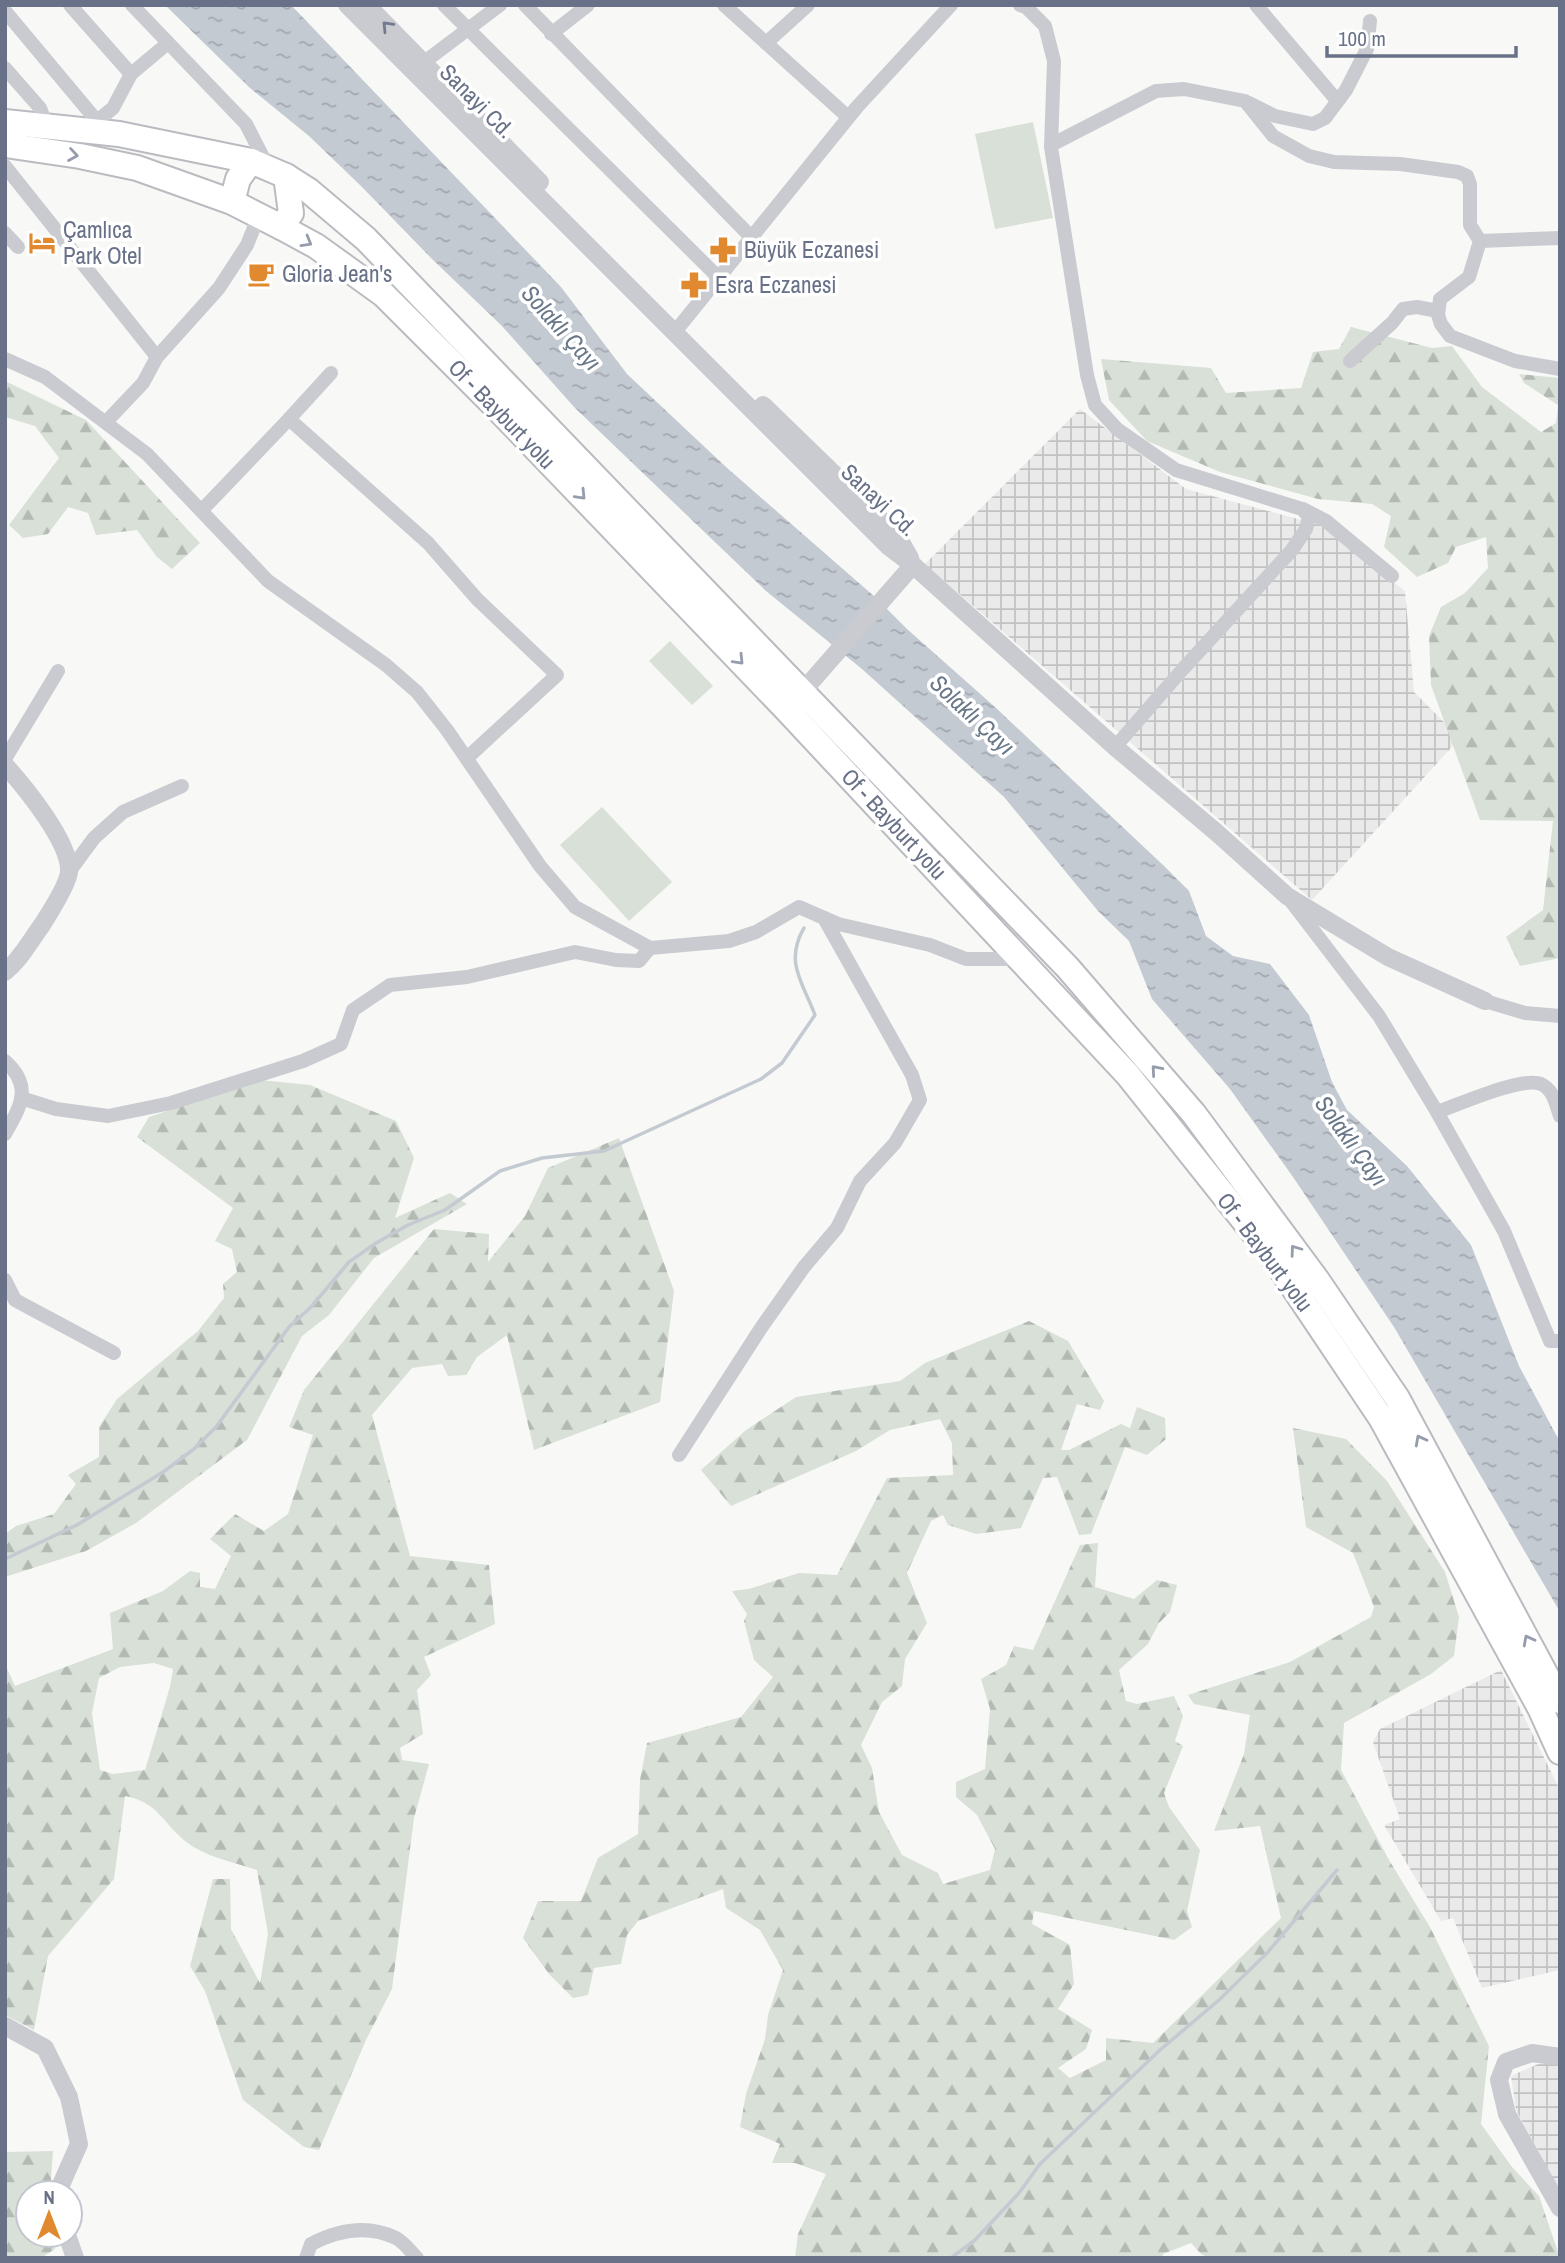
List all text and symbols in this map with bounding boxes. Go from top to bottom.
scale bar [1327,14,1516,58]
one-way arrow [383,21,396,34]
text: 100 m [1338,24,1386,53]
street label: Sanayi Cd. [433,57,521,145]
one-way arrow [67,147,79,162]
place label: Çamlıca Park Otel [63,214,142,271]
hotel icon: Çamlıca Park Otel [27,228,57,258]
one-way arrow [300,234,313,247]
place label: Büyük Eczanesi [744,234,879,265]
pharmacy icon: Büyük Eczanesi [708,235,738,265]
place label: Gloria Jean's [282,258,393,289]
cafe icon: Gloria Jean's [246,259,276,289]
place label: Esra Eczanesi [715,269,837,300]
pharmacy icon: Esra Eczanesi [679,270,709,300]
water label: Solaklı Çayı [515,278,609,377]
street label: Of - Bayburt yolu [442,352,563,475]
street label: Sanayi Cd. [835,456,924,543]
one-way arrow [573,487,586,500]
one-way arrow [730,651,743,664]
water label: Solaklı Çayı [923,667,1022,762]
street label: Of - Bayburt yolu [835,761,954,886]
one-way arrow [1152,1065,1164,1078]
water label: Solaklı Çayı [1308,1089,1396,1192]
street label: Of - Bayburt yolu [1210,1186,1320,1318]
one-way arrow [1291,1246,1303,1258]
one-way arrow [1415,1435,1428,1448]
one-way arrow [1523,1635,1536,1648]
north arrow [14,2179,84,2249]
text: N [43,2184,55,2210]

